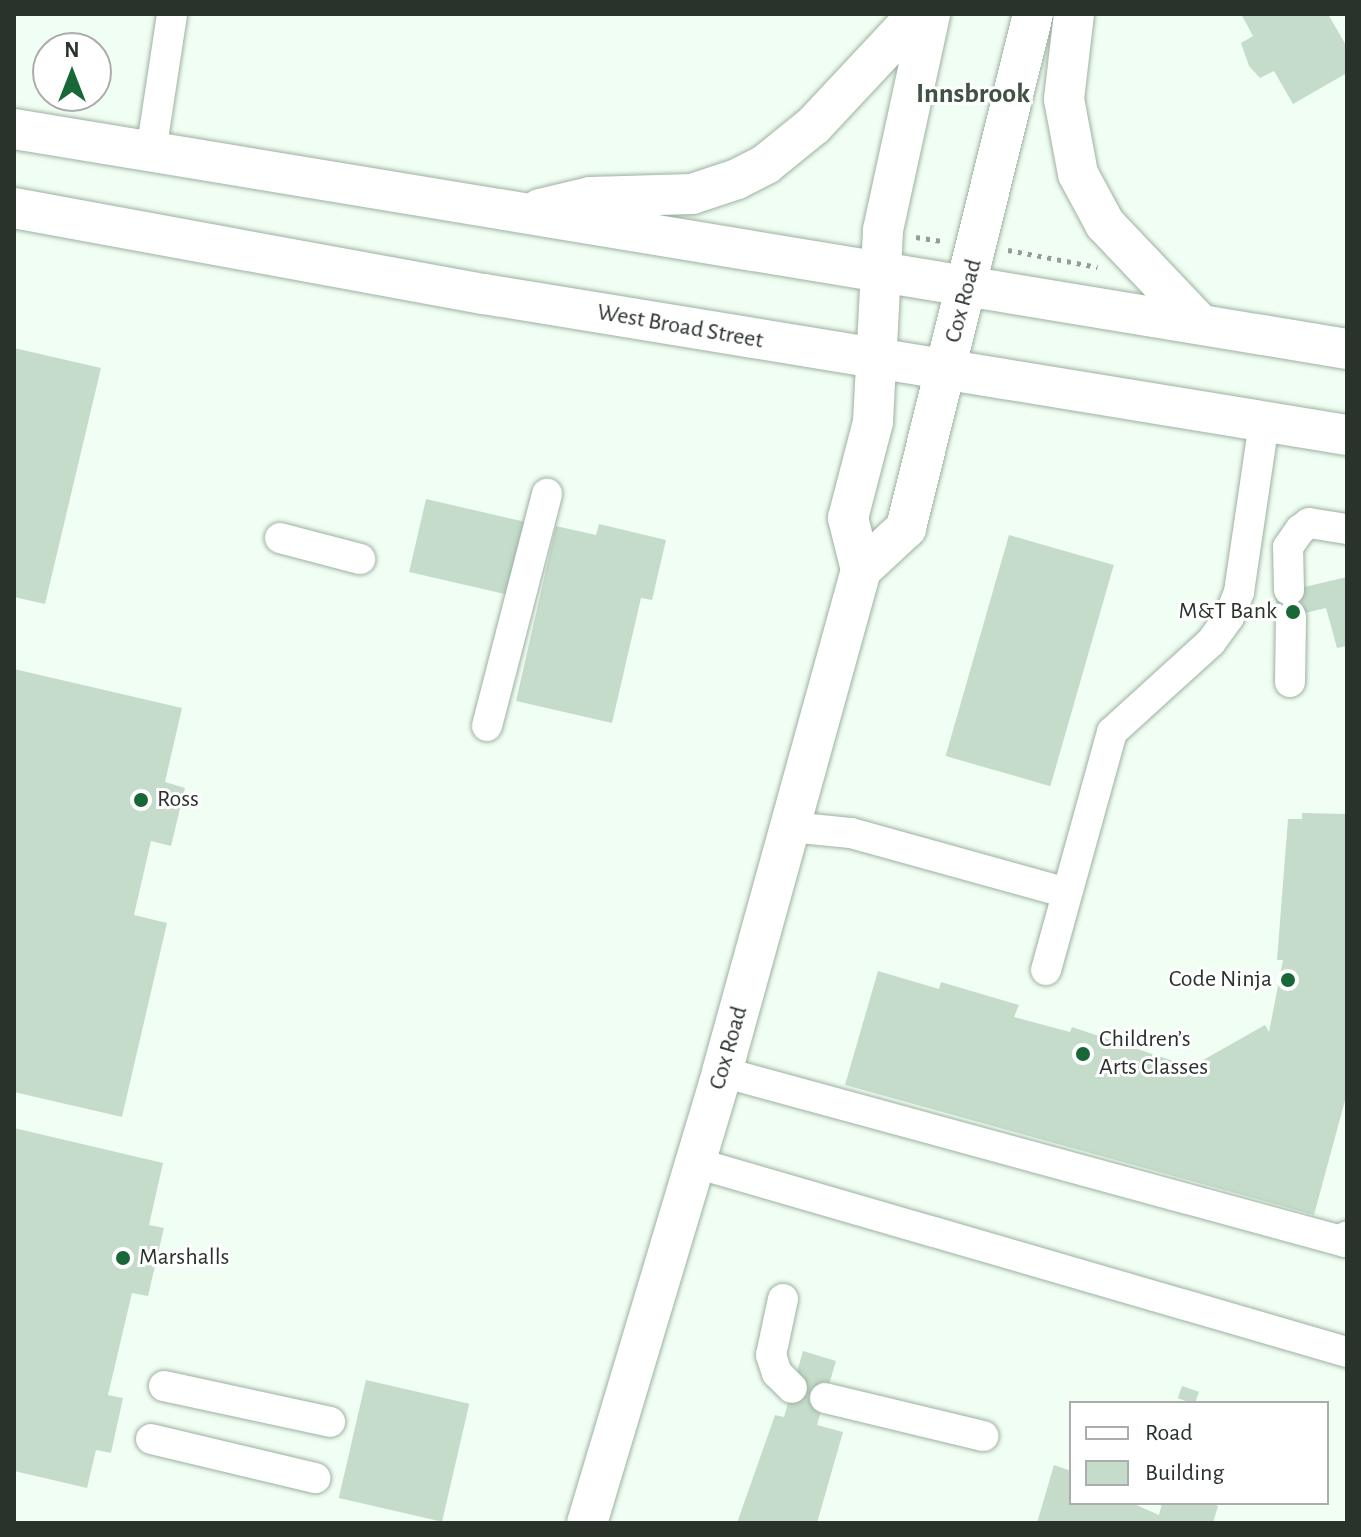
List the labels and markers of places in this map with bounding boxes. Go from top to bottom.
place label: M&T Bank [1179,598,1277,626]
marker: M&T Bank [1284,603,1302,621]
place label: Ross [157,786,199,814]
marker: Ross [132,791,150,809]
place label: Code Ninja [1169,966,1272,994]
marker: Code Ninja [1279,971,1297,989]
place label: Children’s Arts Classes [1099,1026,1208,1082]
marker: Children’s Arts Classes [1074,1045,1092,1063]
place label: Marshalls [139,1244,229,1272]
marker: Marshalls [114,1249,132,1267]

